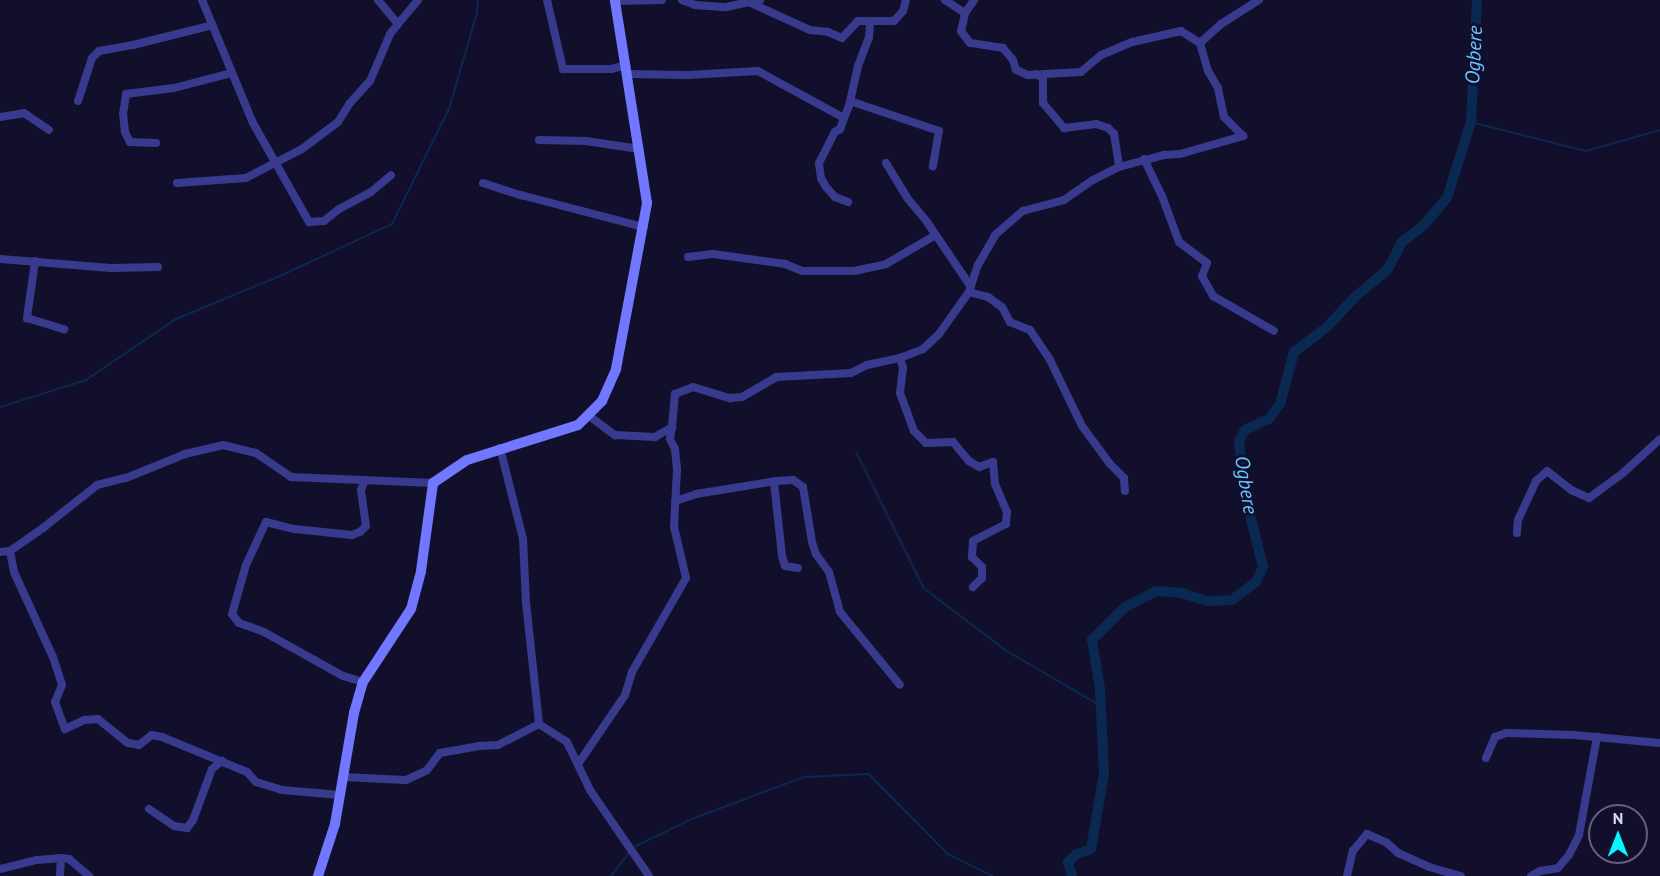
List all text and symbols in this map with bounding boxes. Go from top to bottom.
water label: Ogbere [1460,25,1488,85]
water label: Ogbere [1230,454,1262,516]
north arrow [1588,804,1648,864]
text: N [1613,808,1623,828]

